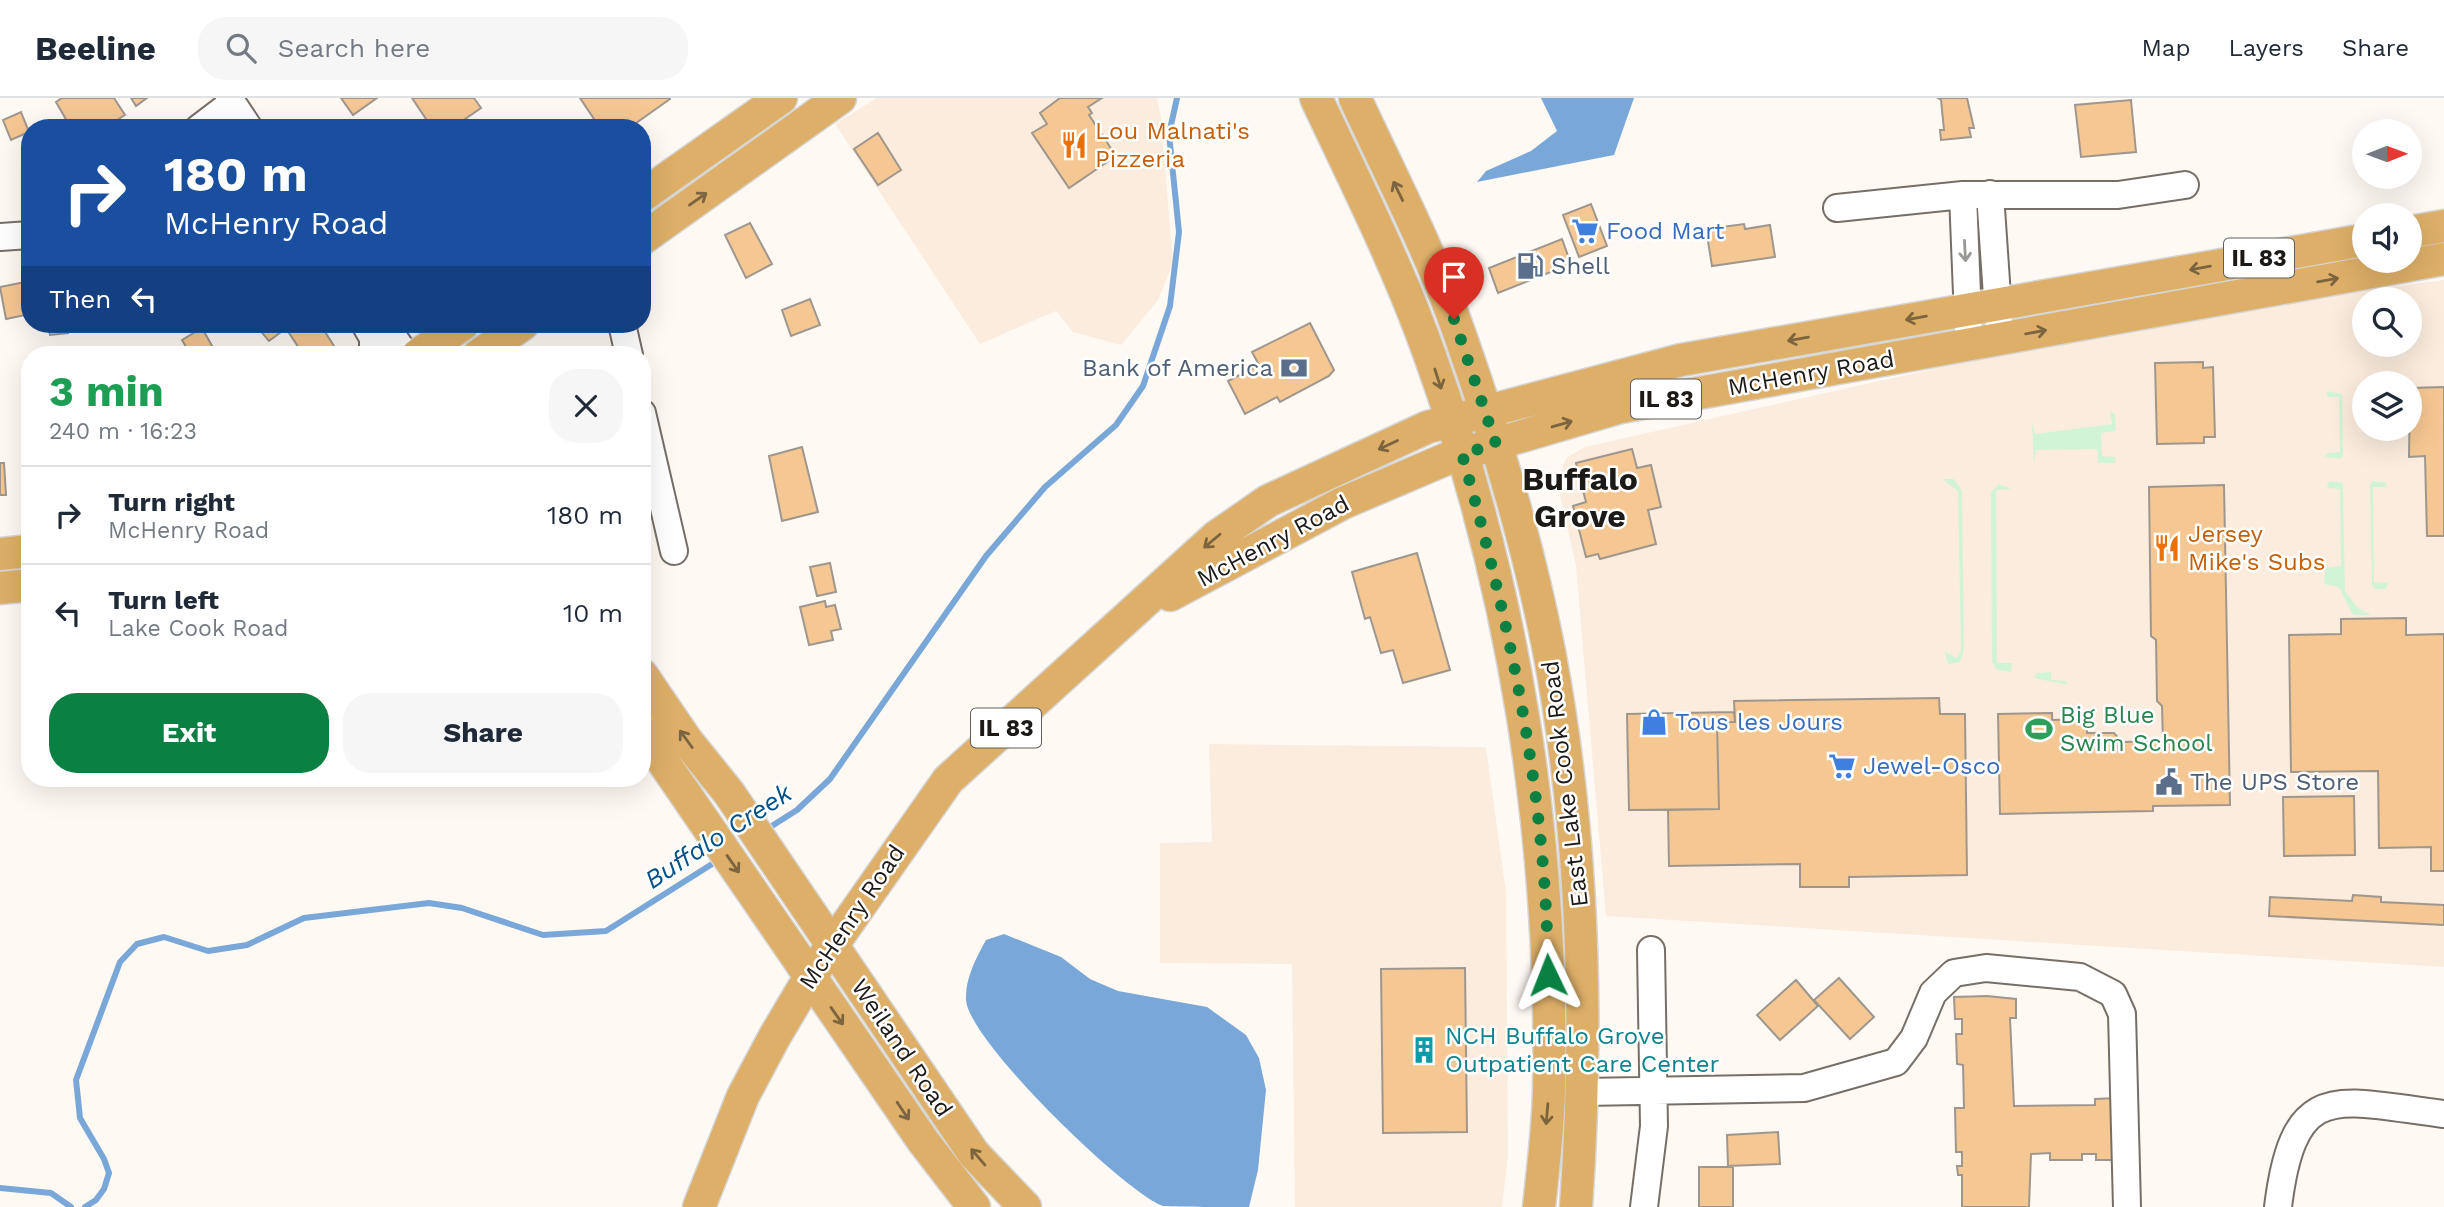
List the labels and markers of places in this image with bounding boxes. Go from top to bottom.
place label: Lou Malnati's Pizzeria [1095,117,1250,173]
restaurant icon: Lou Malnati's Pizzeria [1059,130,1089,160]
supermarket icon: Food Mart [1570,216,1600,246]
place label: Food Mart [1606,217,1724,245]
pin [1424,247,1484,319]
fuel station icon: Shell [1515,251,1545,281]
place label: Shell [1551,252,1610,280]
bank icon: Bank of America [1279,353,1309,383]
place label: Bank of America [1082,354,1273,382]
place label: Jersey Mike's Subs [2188,520,2325,576]
restaurant icon: Jersey Mike's Subs [2152,533,2182,563]
place label: Big Blue Swim School [2060,701,2213,757]
shop icon: Tous les Jours [1639,707,1669,737]
place label: Tous les Jours [1675,708,1843,736]
sports icon: Big Blue Swim School [2024,714,2054,744]
supermarket icon: Jewel-Osco [1827,751,1857,781]
place label: Jewel-Osco [1863,752,2001,780]
public building icon: The UPS Store [2154,767,2184,797]
place label: The UPS Store [2190,768,2359,796]
place label: NCH Buffalo Grove Outpatient Care Center [1445,1022,1720,1078]
building icon: NCH Buffalo Grove Outpatient Care Center [1409,1035,1439,1065]

